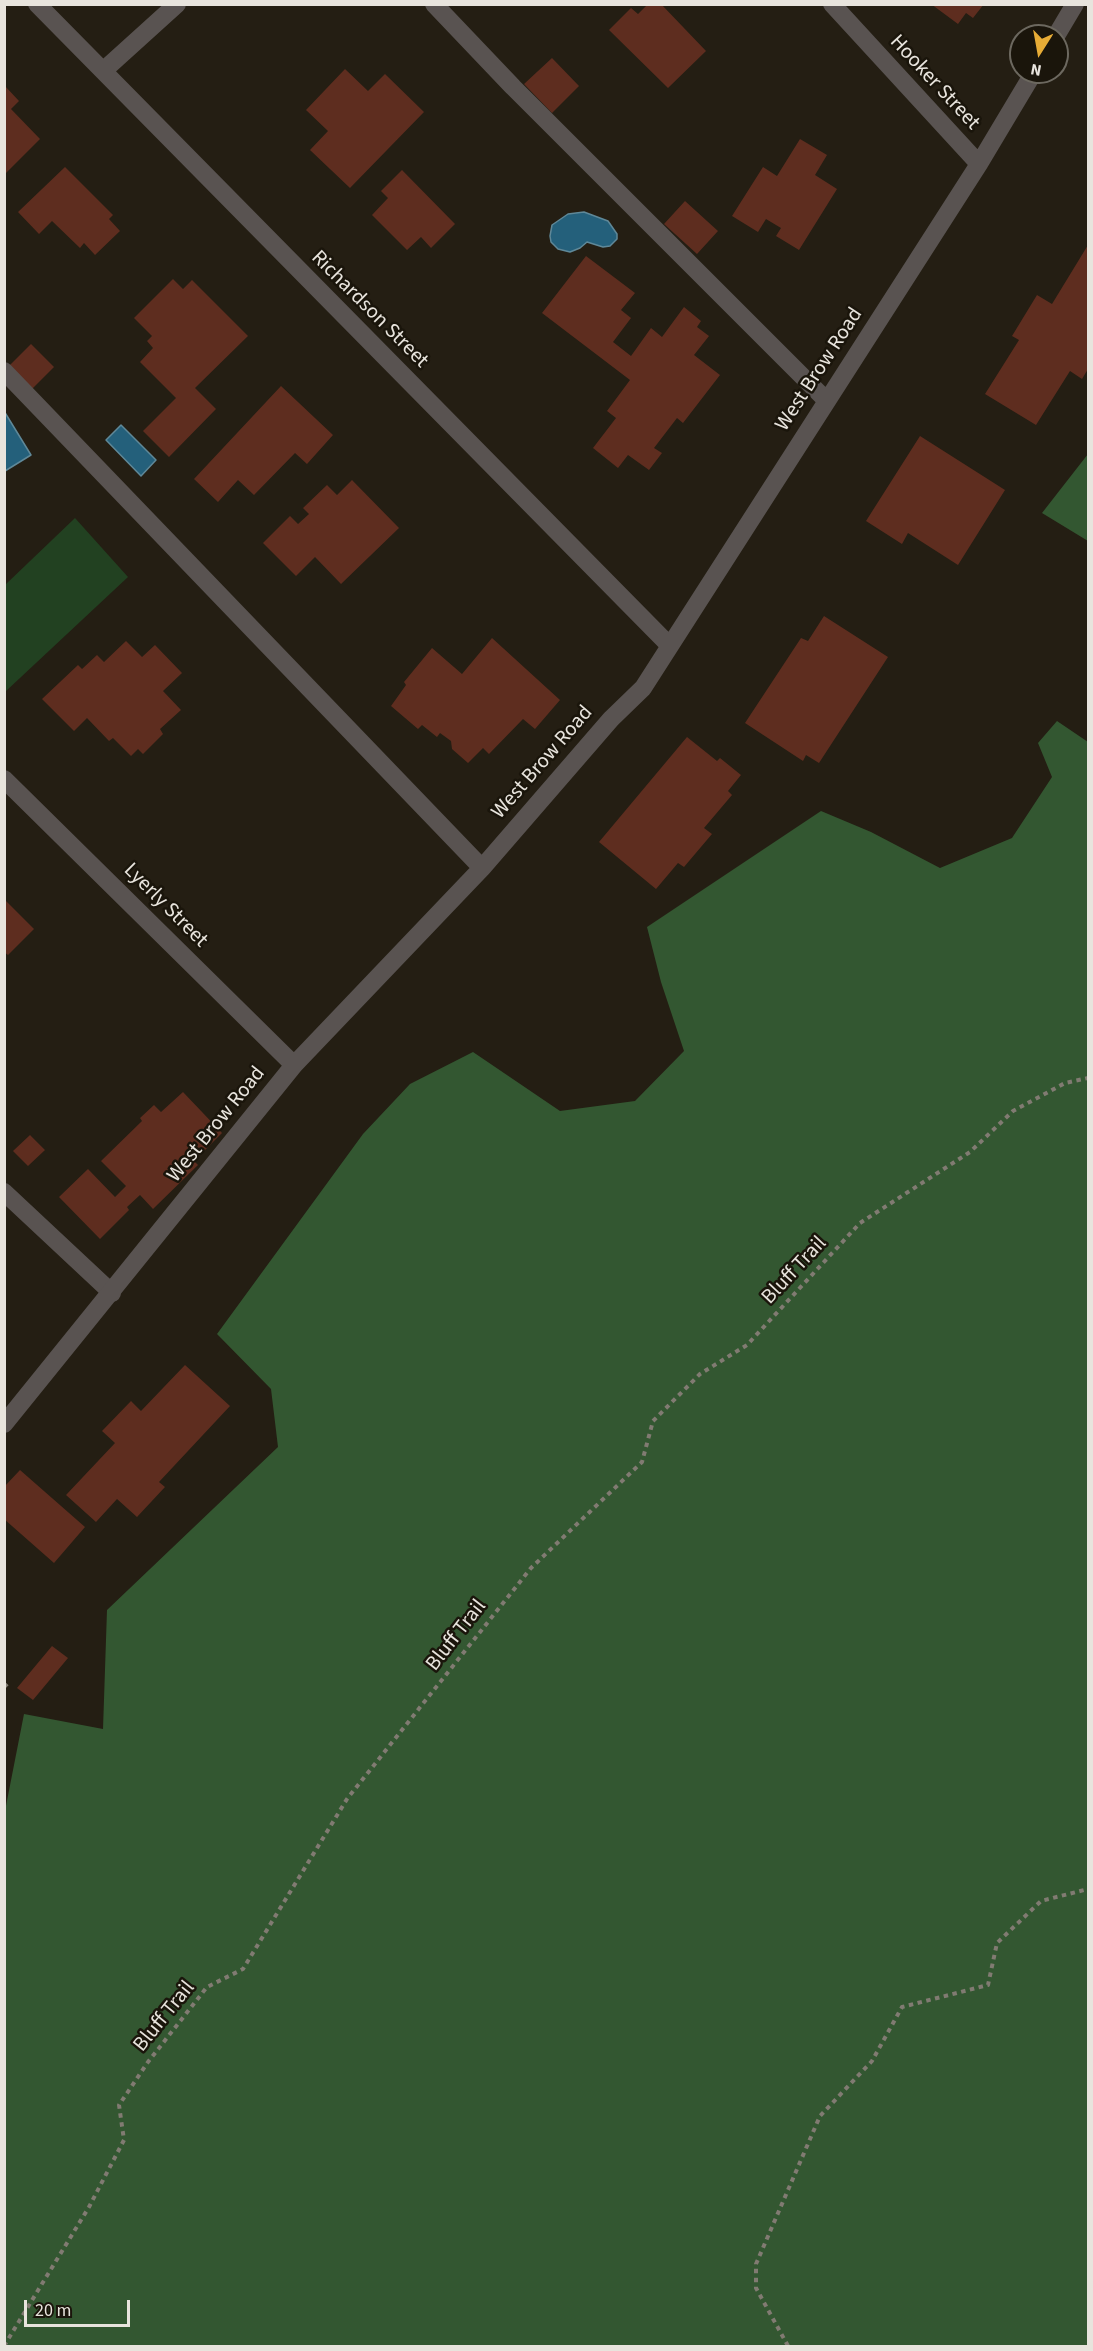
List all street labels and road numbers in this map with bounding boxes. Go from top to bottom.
street label: Hooker Street [884,30,984,136]
street label: Richardson Street [305,246,433,374]
street label: West Brow Road [771,304,869,436]
street label: West Brow Road [487,701,599,825]
street label: Lyerly Street [118,859,212,953]
street label: West Brow Road [163,1062,271,1188]
street label: Bluff Trail [757,1232,833,1310]
street label: Bluff Trail [421,1595,493,1677]
street label: Bluff Trail [129,1977,201,2057]

